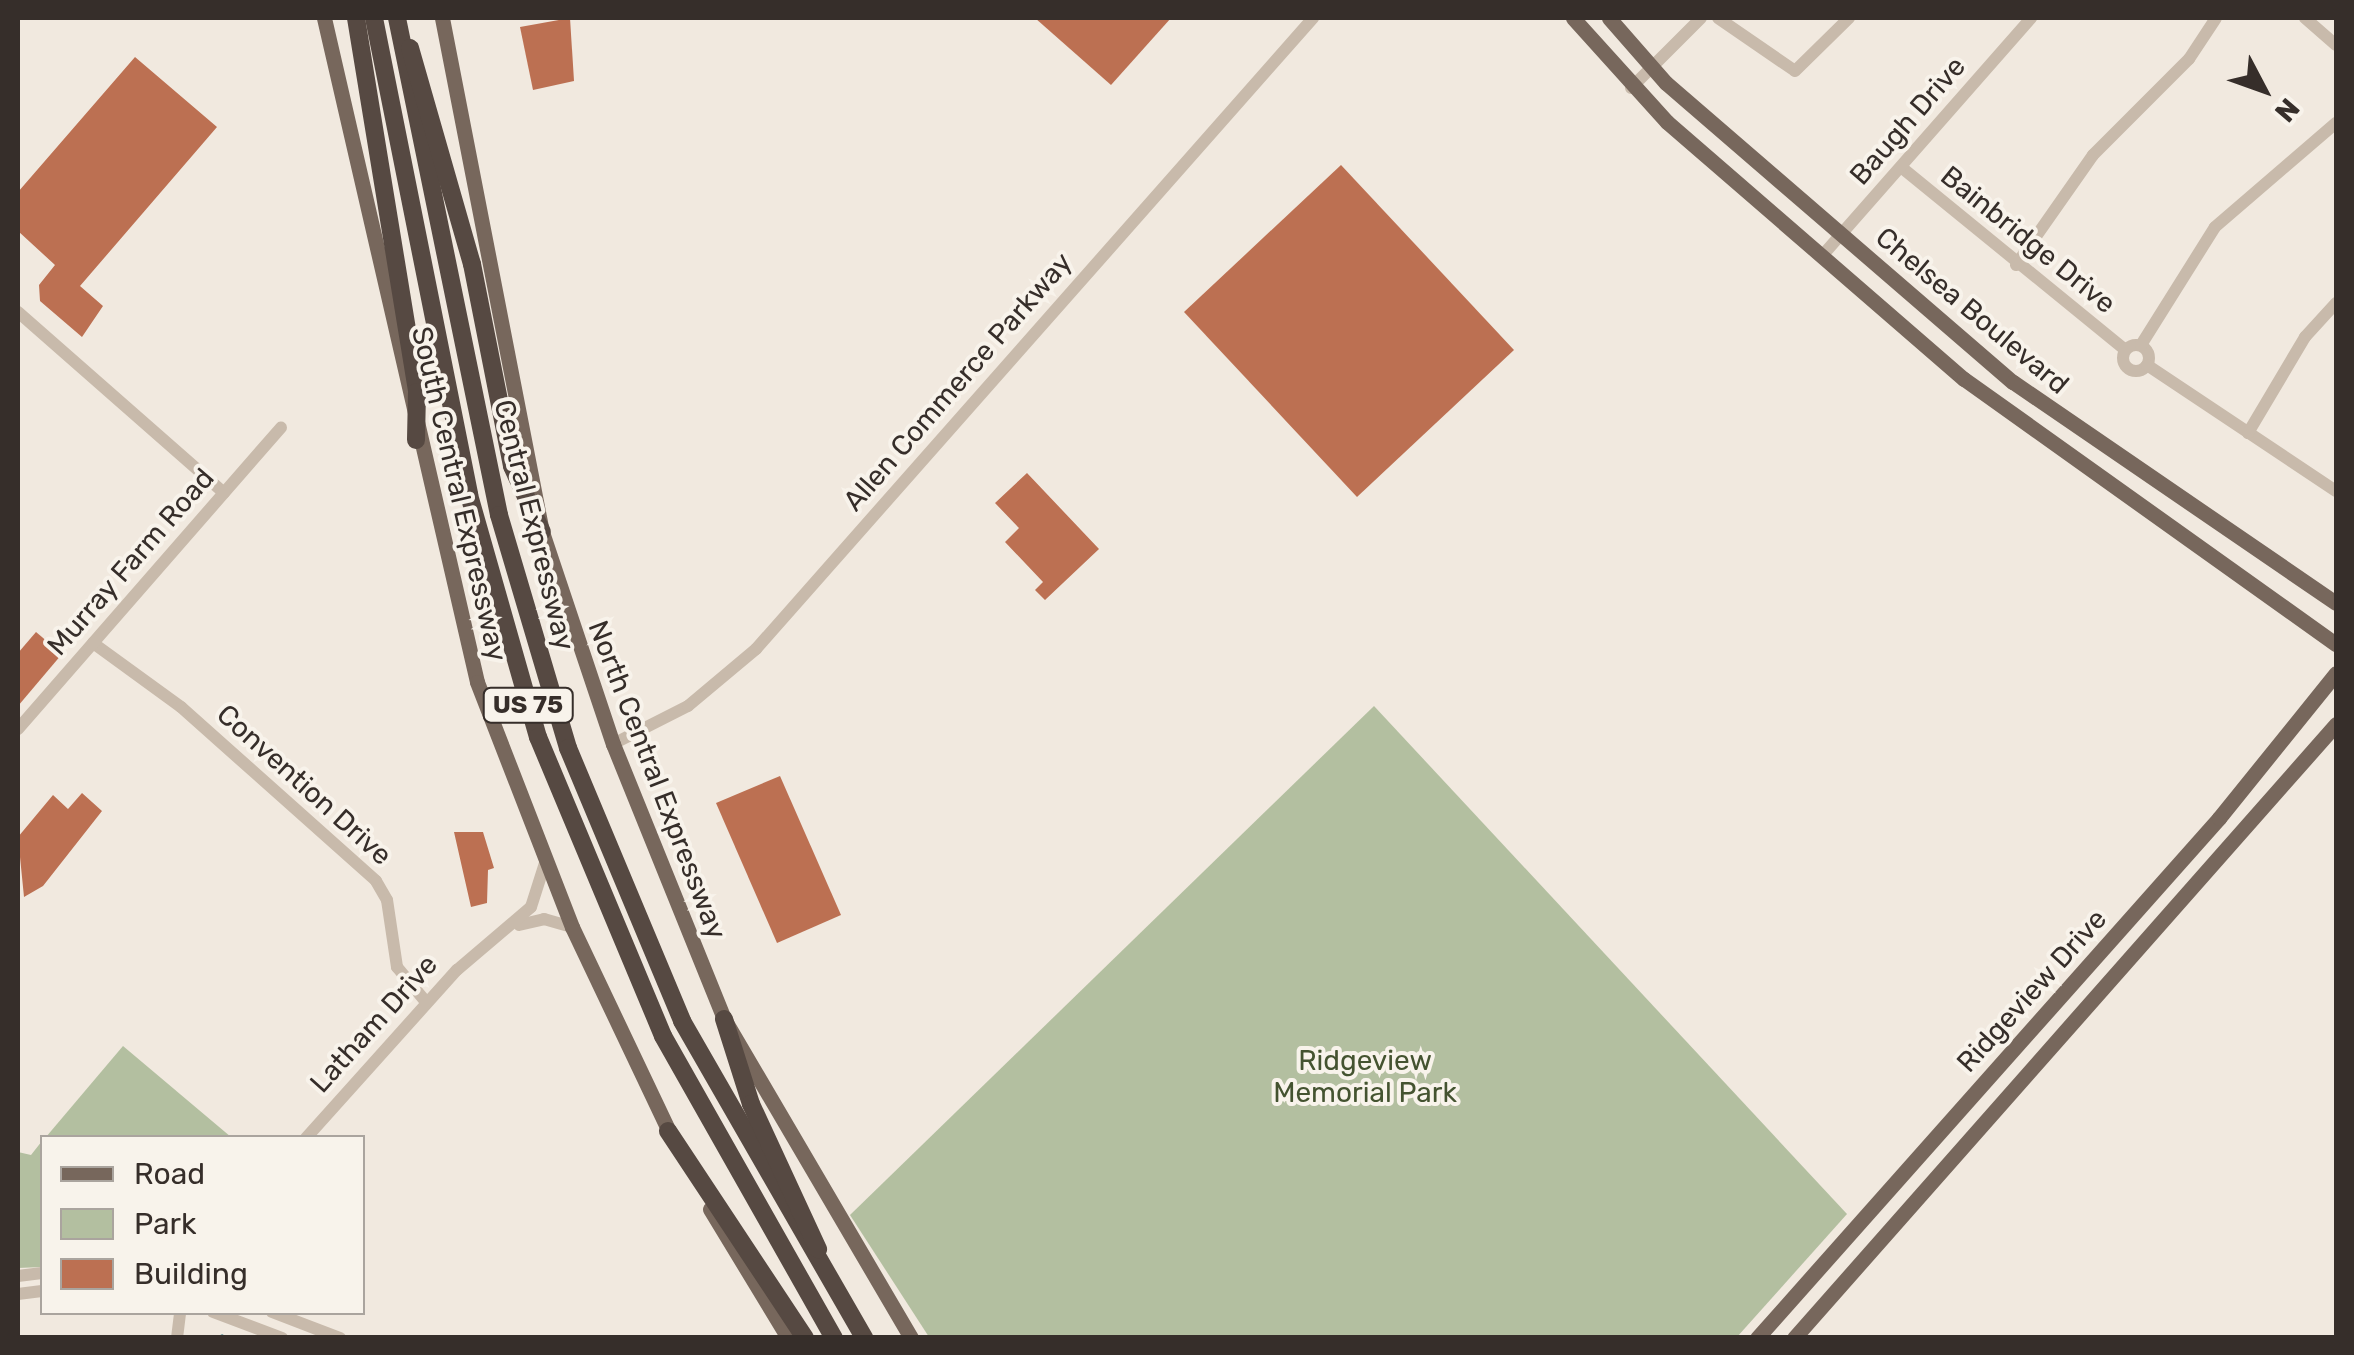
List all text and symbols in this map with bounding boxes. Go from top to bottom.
north arrow [2214,40,2314,140]
street label: Baugh Drive [1843,50,1973,192]
text: N [2268,92,2306,128]
street label: Bainbridge Drive [1934,159,2122,321]
street label: Chelsea Boulevard [1869,221,2075,401]
street label: Allen Commerce Parkway [837,246,1079,518]
street label: South Central Expressway [404,323,514,665]
street label: Central Expressway [487,396,581,654]
street label: Murray Farm Road [40,461,222,663]
street label: North Central Expressway [581,616,733,944]
road number: US 75 [480,685,576,725]
street label: Convention Drive [210,698,398,872]
street label: Ridgeview Drive [1950,902,2114,1080]
street label: Latham Drive [303,948,445,1100]
park label: Ridgeview Memorial Park [1273,1044,1457,1110]
legend [40,1135,365,1315]
text: Road [134,1156,205,1192]
text: Park [134,1206,196,1242]
text: Building [134,1256,248,1292]

